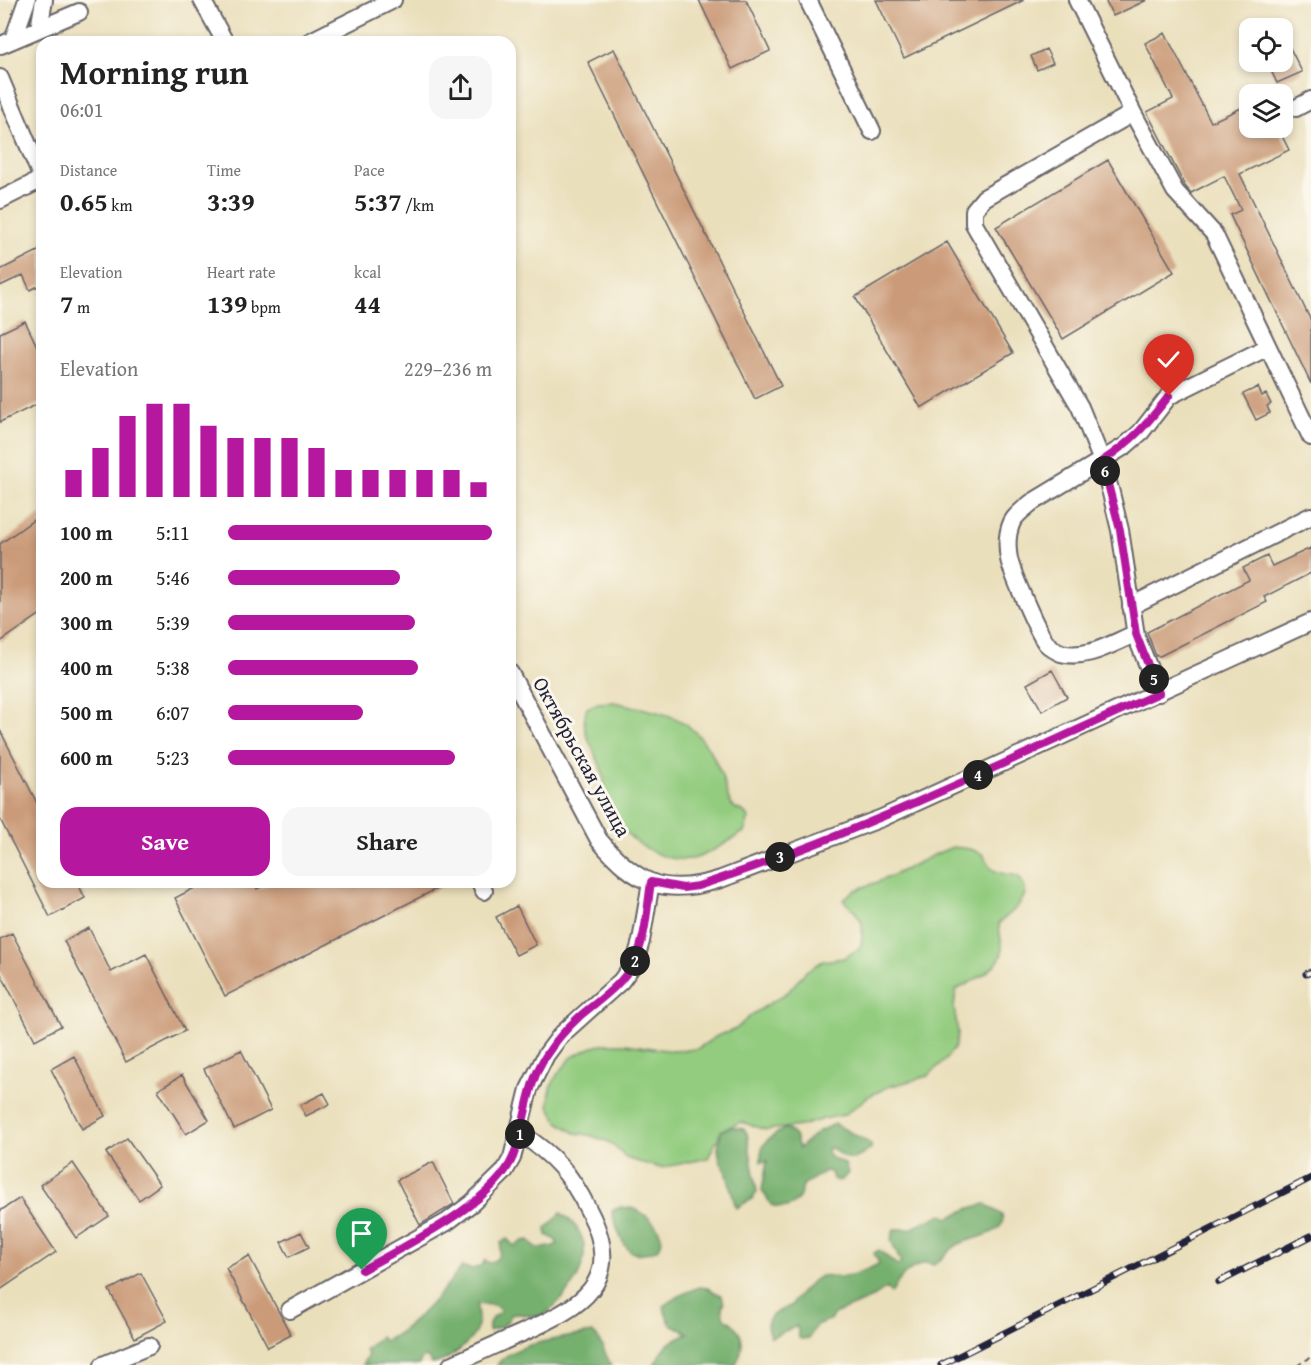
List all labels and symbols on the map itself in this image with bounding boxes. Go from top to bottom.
pin [1143,334,1194,396]
pin: 6 [1090,456,1120,486]
pin: 5 [1139,664,1169,694]
street label: Октябрьская улица [526,671,639,842]
pin: 4 [963,760,993,790]
pin: 3 [765,842,795,872]
pin: 2 [620,946,650,976]
pin: 1 [505,1119,535,1149]
pin [336,1208,387,1270]

